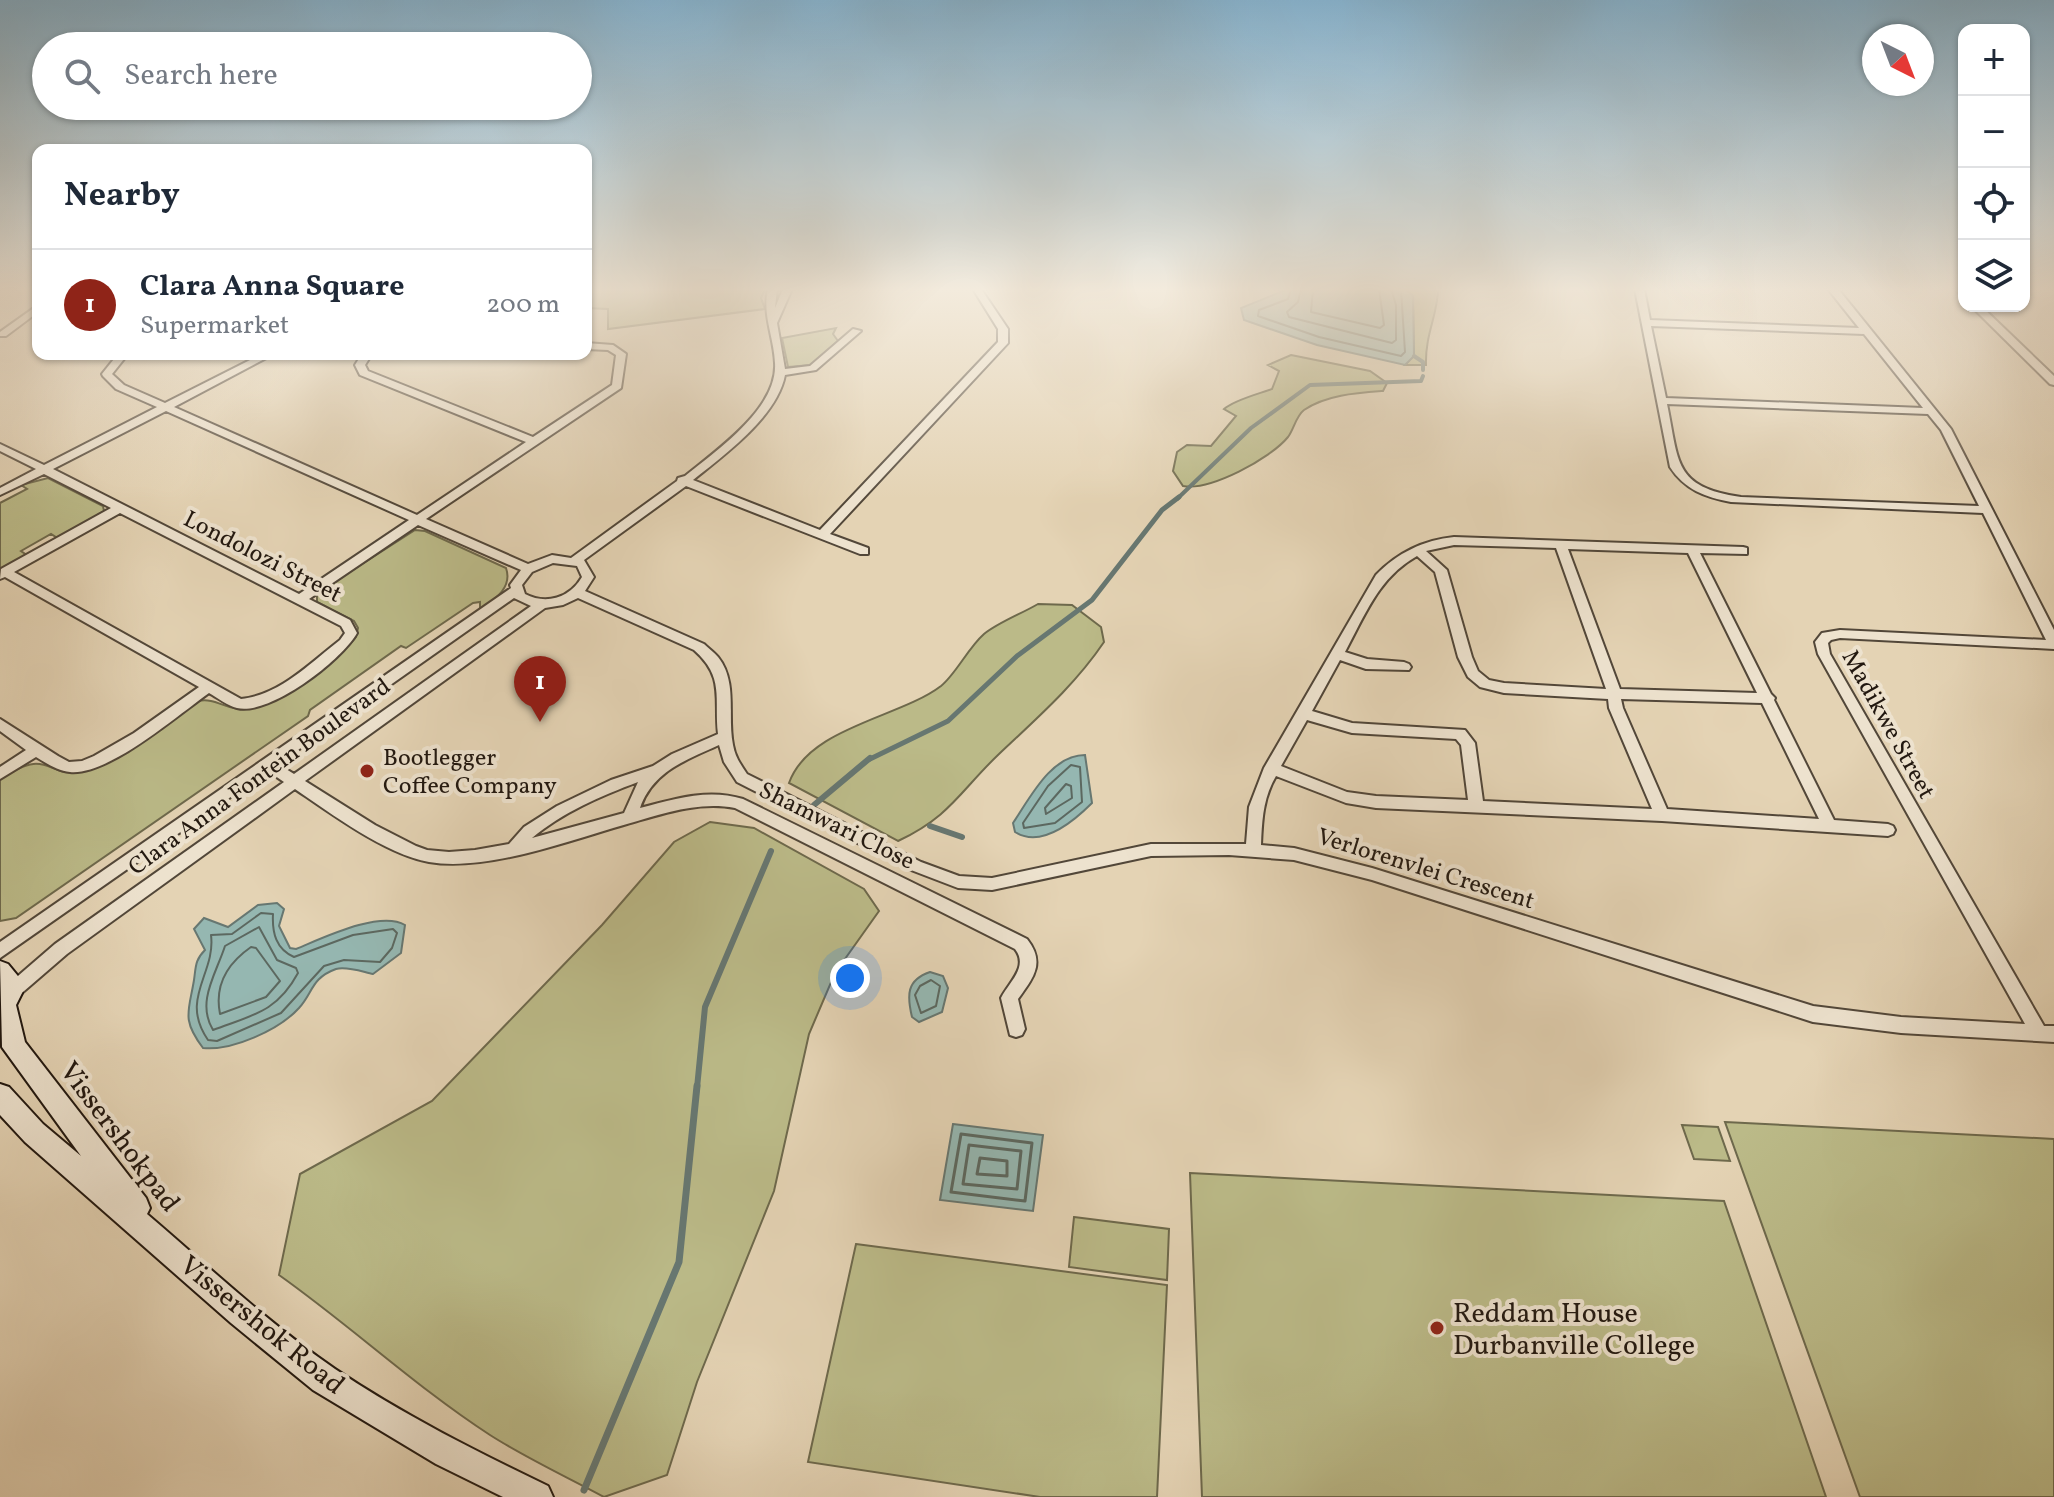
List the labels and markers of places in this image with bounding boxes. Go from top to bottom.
pin: 1 [514,656,566,722]
place label: Bootlegger Coffee Company [383,742,557,804]
marker: Bootlegger Coffee Company [358,762,376,780]
place label: Reddam House Durbanville College [1453,1295,1695,1366]
marker: Reddam House Durbanville College [1428,1319,1446,1337]

